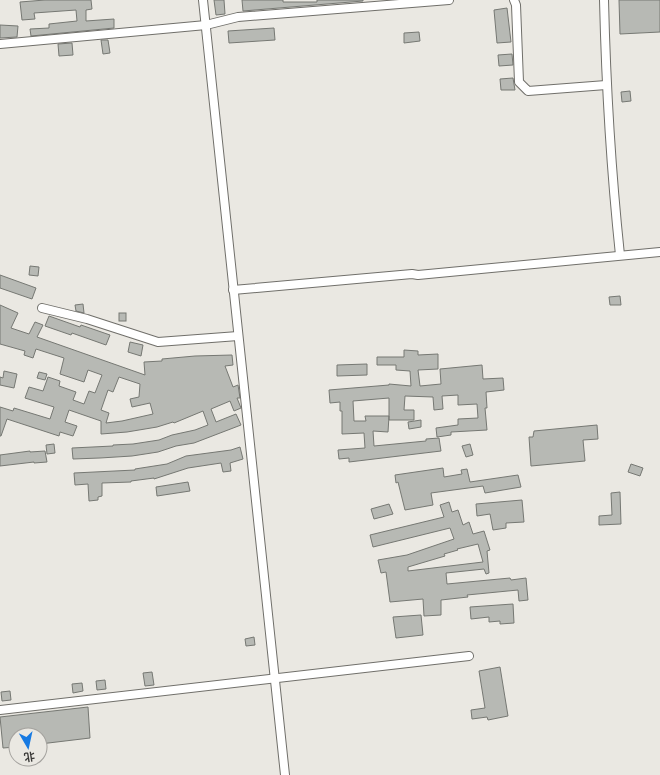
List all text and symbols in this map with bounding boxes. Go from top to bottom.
north arrow [8,727,48,767]
text: 北 [23,749,36,764]

